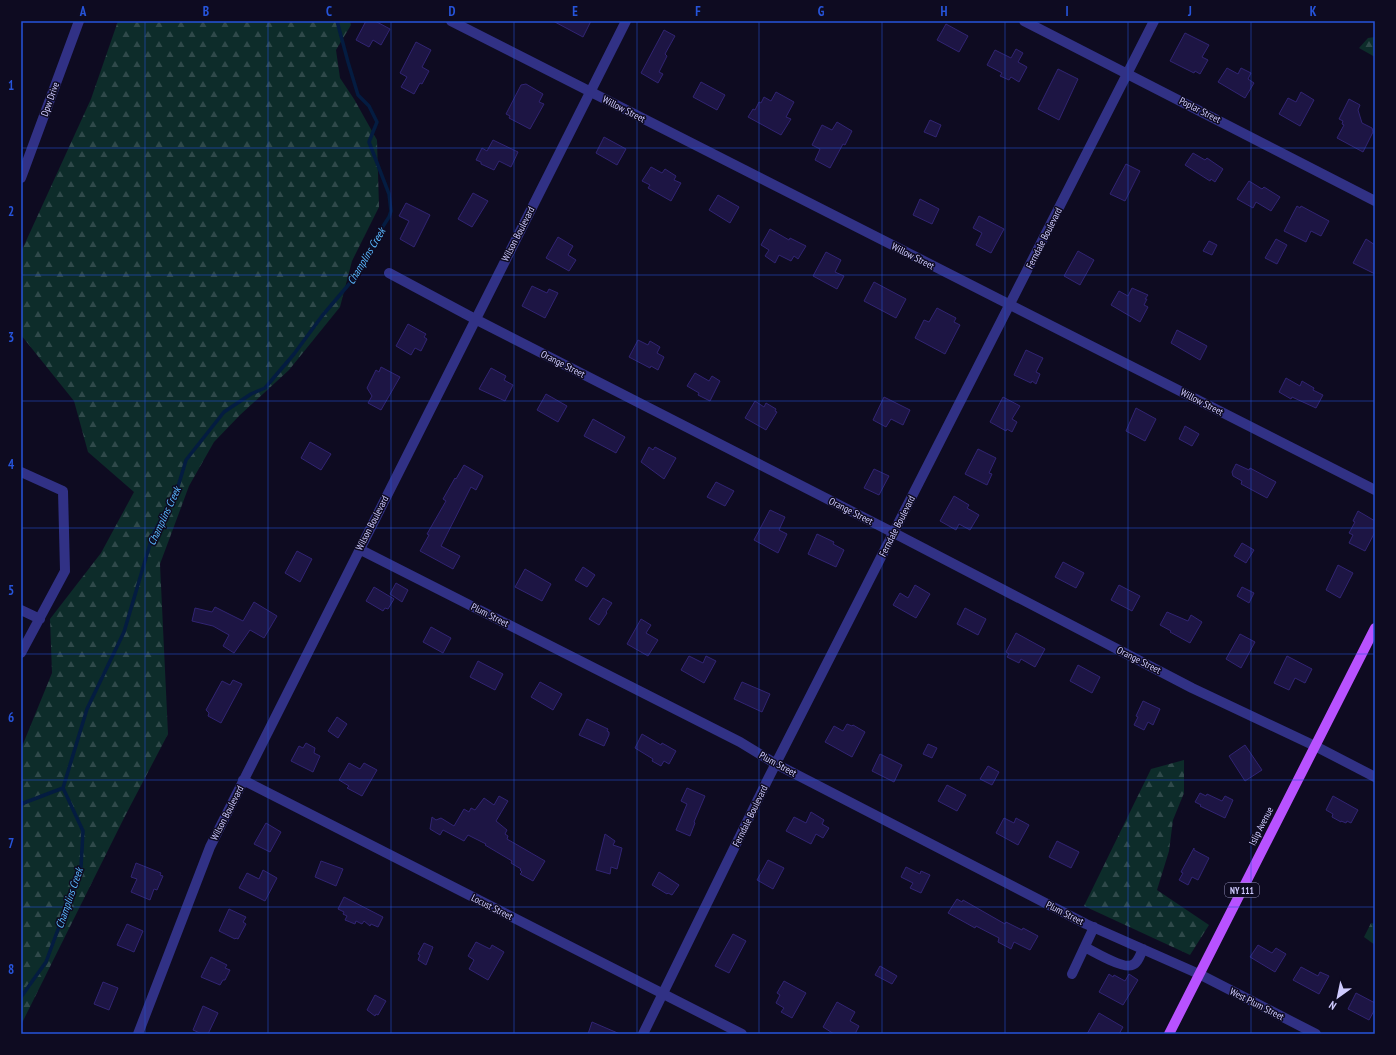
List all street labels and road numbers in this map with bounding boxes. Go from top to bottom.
street label: Dpw Drive [38,80,62,118]
street label: Willow Street [600,93,648,125]
street label: Poplar Street [1177,94,1223,126]
street label: Wilson Boulevard [499,204,537,264]
street label: Ferndale Boulevard [1023,205,1065,271]
street label: Willow Street [889,240,937,272]
street label: Orange Street [539,347,588,381]
street label: Willow Street [1178,386,1226,418]
street label: Wilson Boulevard [353,493,391,553]
street label: Ferndale Boulevard [876,493,918,559]
street label: Orange Street [827,494,876,528]
street label: Plum Street [469,600,511,630]
street label: Orange Street [1115,643,1164,677]
street label: Plum Street [757,748,799,780]
street label: Wilson Boulevard [208,783,246,843]
street label: Ferndale Boulevard [729,783,771,849]
street label: Islip Avenue [1246,804,1276,848]
road number: NY 111 [1225,883,1259,897]
street label: Locust Street [469,891,515,923]
street label: Plum Street [1044,898,1086,928]
street label: West Plum Street [1228,985,1287,1023]

